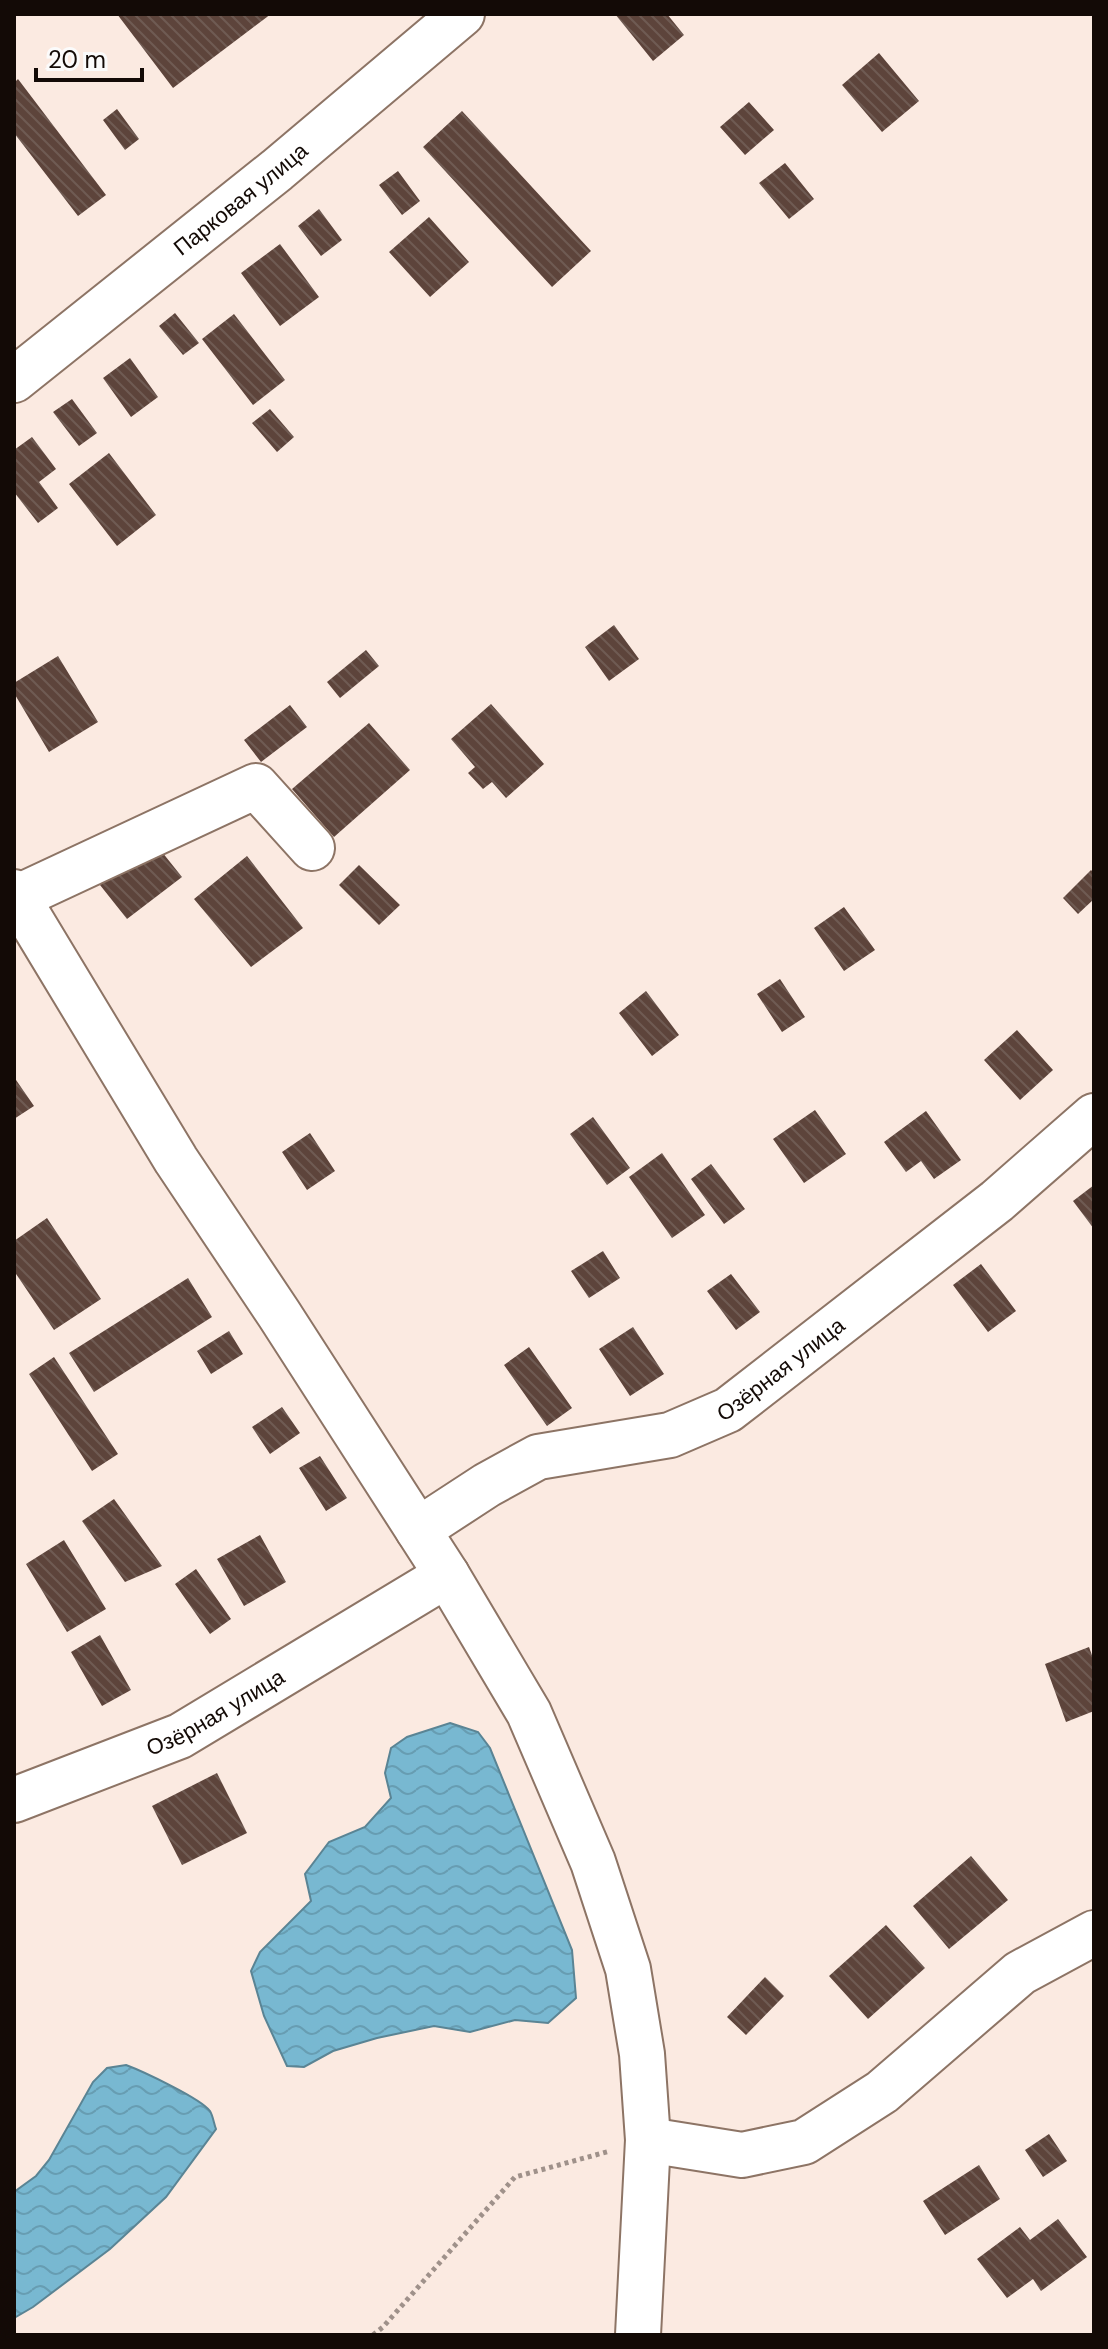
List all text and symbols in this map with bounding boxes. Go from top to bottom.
scale bar [36,32,142,82]
text: 20 m [48,44,106,75]
street label: Парковая улица [168,136,315,262]
street label: Озёрная улица [713,1310,851,1428]
street label: Озёрная улица [142,1662,291,1763]

